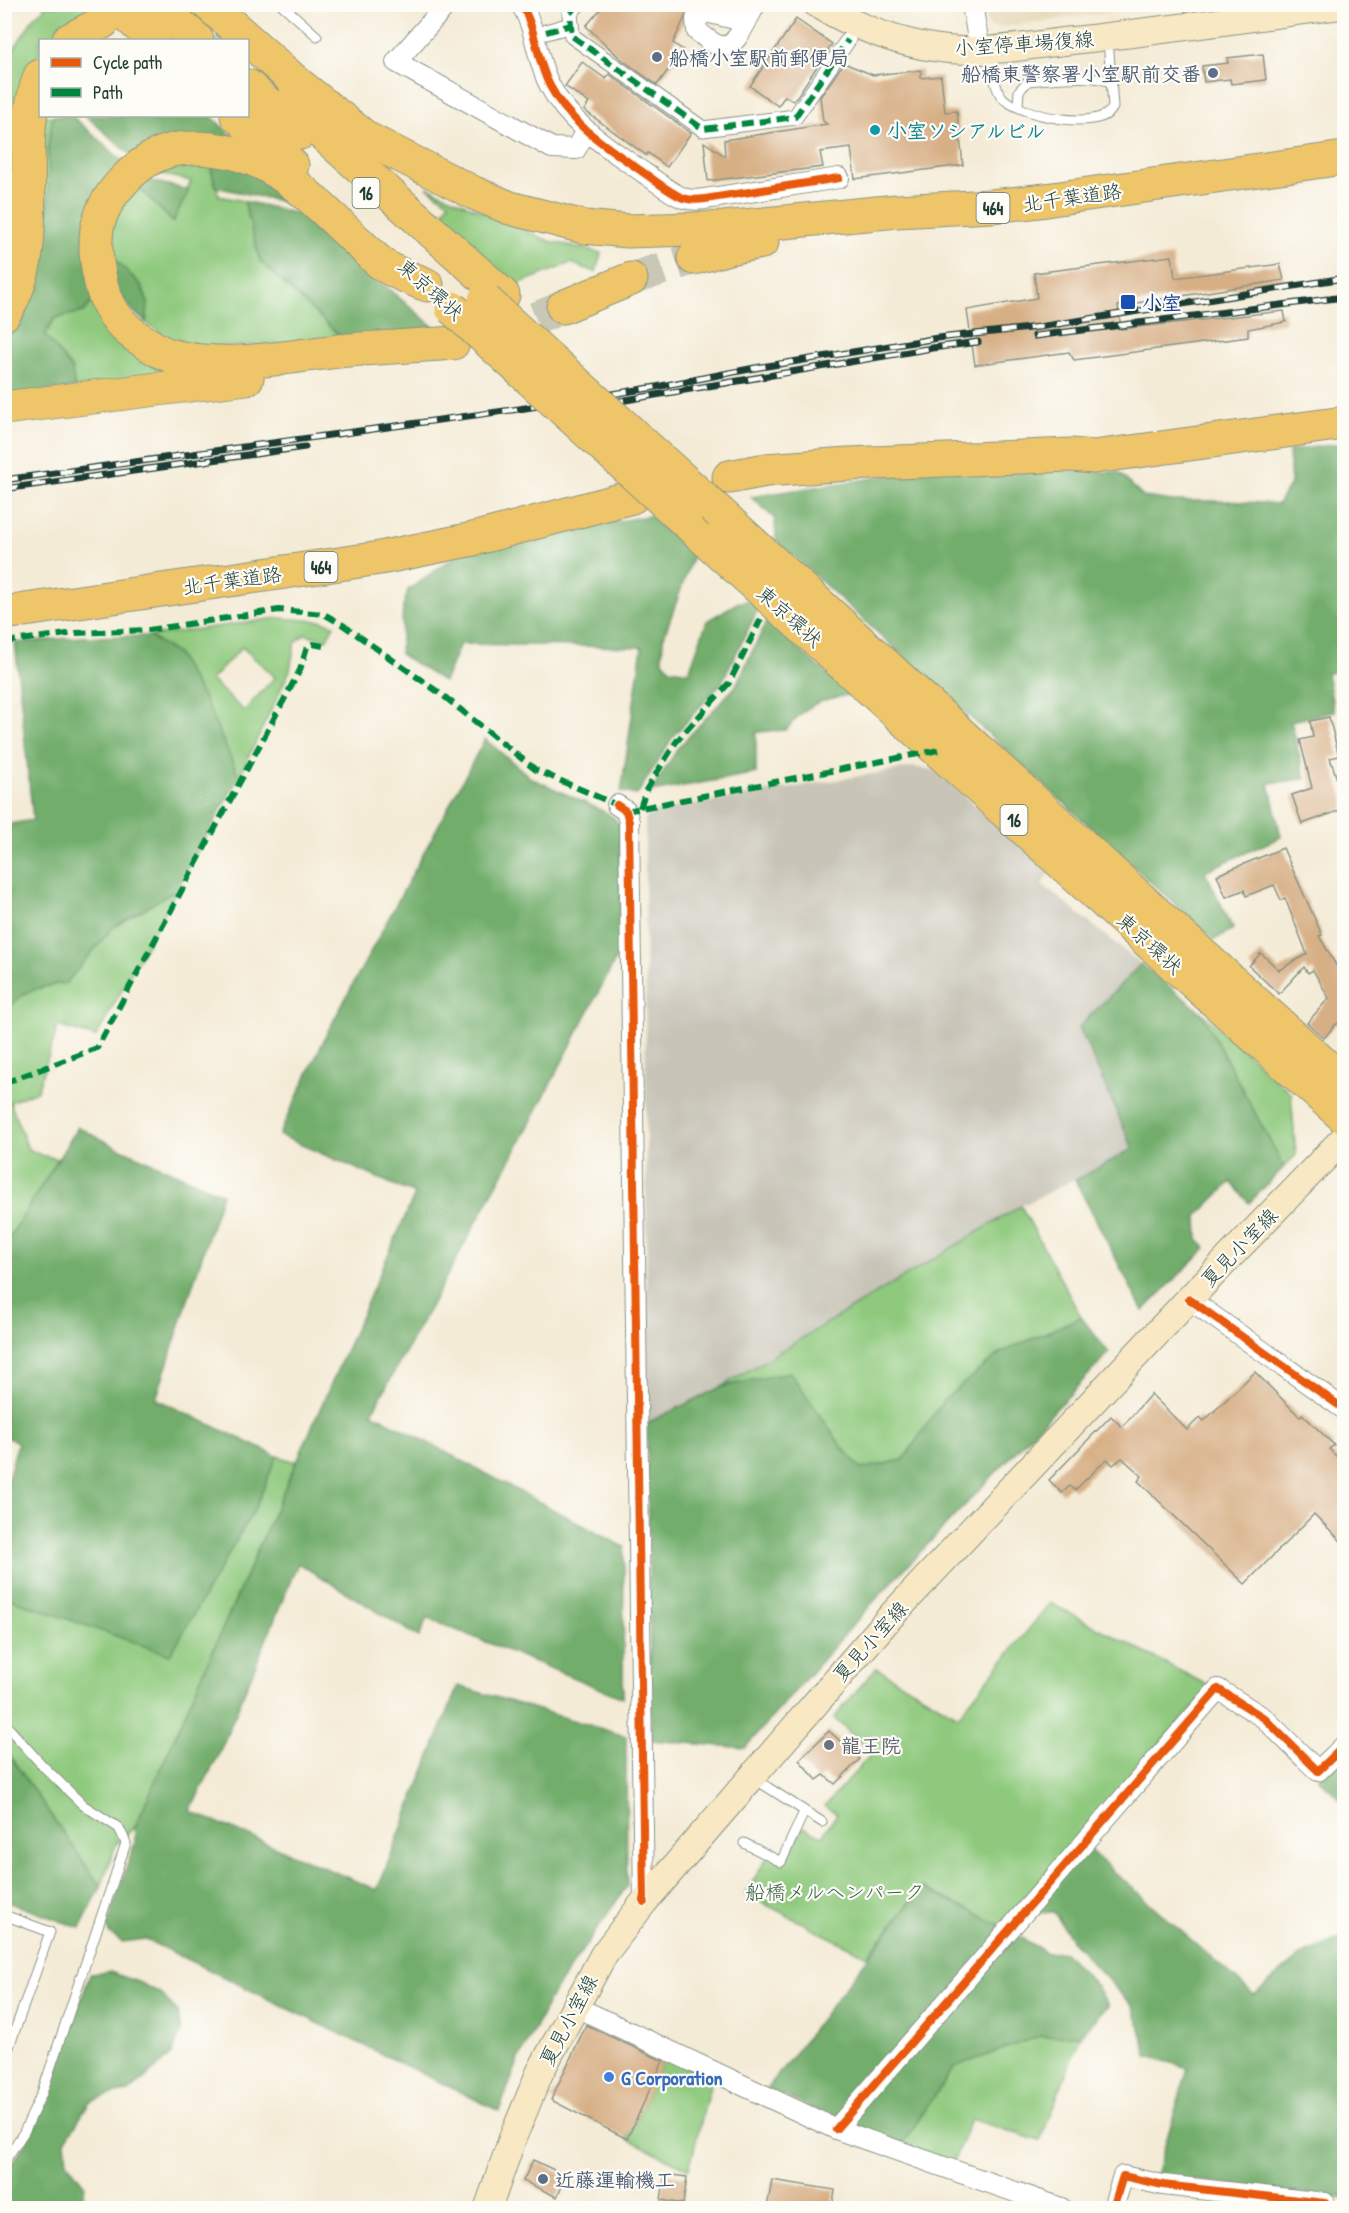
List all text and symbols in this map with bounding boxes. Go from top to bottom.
street label: 小室停車場復線 [953,25,1095,61]
legend [39,39,249,117]
place label: 船橋小室駅前郵便局 [669,44,849,71]
text: Cycle path [93,50,163,75]
marker: 船橋小室駅前郵便局 [650,50,664,64]
place label: 船橋東警察署小室駅前交番 [961,60,1201,87]
marker: 船橋東警察署小室駅前交番 [1206,66,1220,80]
text: Path [93,80,123,105]
place label: 小室ソシアルビル [887,117,1046,144]
marker: 小室ソシアルビル [868,123,882,137]
street label: 北千葉道路 [1021,177,1123,217]
road number: 16 [352,178,380,208]
road number: 464 [976,193,1010,223]
street label: 東京環状 [392,252,470,326]
place label: 小室 [1142,289,1182,316]
marker: 小室 [1119,293,1137,311]
road number: 464 [304,552,338,582]
street label: 北千葉道路 [181,560,283,600]
street label: 東京環状 [751,579,829,653]
road number: 16 [1000,805,1028,835]
street label: 東京環状 [1111,906,1189,980]
street label: 夏見小室線 [1195,1202,1283,1292]
street label: 夏見小室線 [827,1595,913,1687]
place label: 龍王院 [841,1732,901,1759]
marker: 龍王院 [822,1738,836,1752]
park label: 船橋メルヘンパーク [746,1878,924,1905]
street label: 夏見小室線 [533,1970,603,2070]
place label: G Corporation [621,2064,723,2092]
marker: G Corporation [602,2070,616,2084]
place label: 近藤運輸機工 [555,2166,675,2193]
marker: 近藤運輸機工 [536,2172,550,2186]

